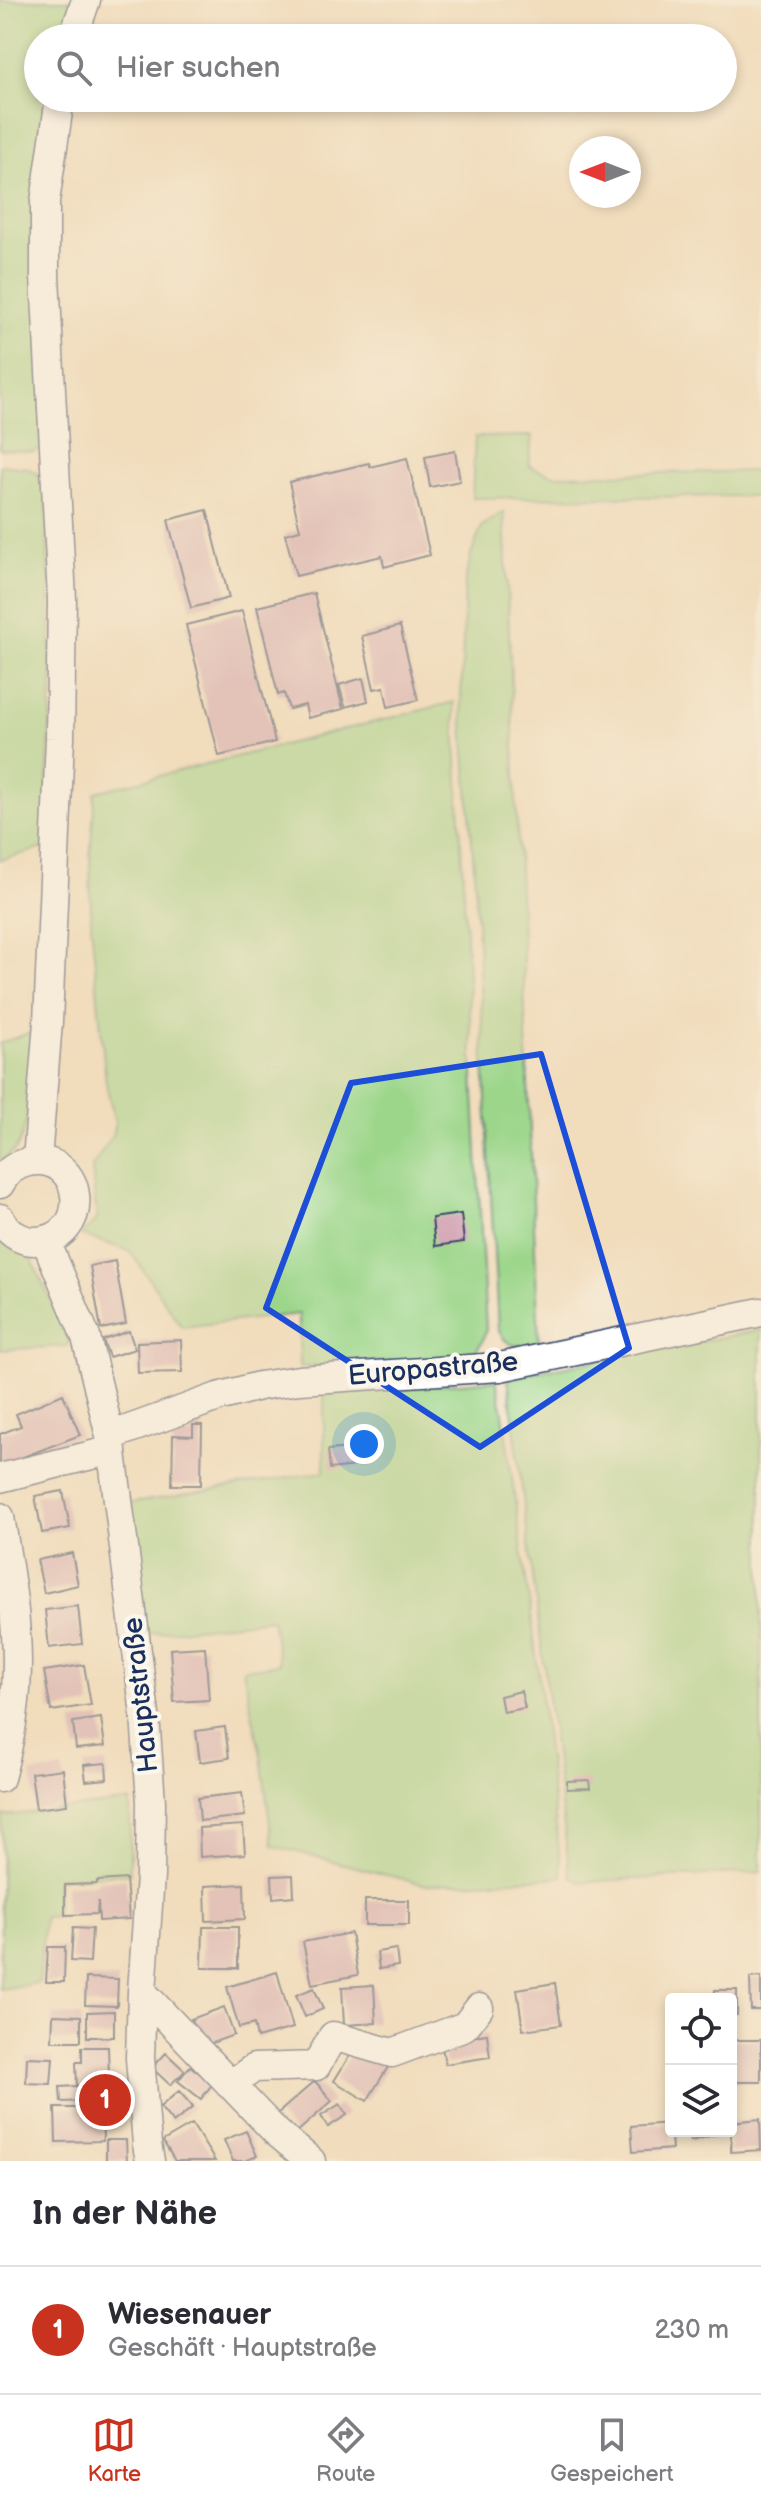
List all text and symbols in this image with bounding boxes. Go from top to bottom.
search box [24,24,737,112]
icon: search [52,46,96,90]
text: Hier suchen [116,50,281,86]
north arrow [569,136,641,208]
street label: Europastraße [346,1345,520,1393]
your location [344,1424,384,1464]
street label: Hauptstraße [116,1616,166,1774]
map controls [665,1993,737,2137]
button: locate [665,1993,737,2065]
button: layers [665,2065,737,2137]
pin: 1 [79,2070,131,2130]
text: In der Nähe [32,2193,217,2234]
text: Wiesenauer [108,2297,271,2333]
text: 1 [53,2315,63,2346]
text: 230 m [654,2315,729,2346]
text: Geschäft · Hauptstraße [108,2333,377,2364]
tab: Karte [87,2413,141,2488]
tab: Route [316,2413,375,2488]
tab: Gespeichert [550,2413,674,2488]

